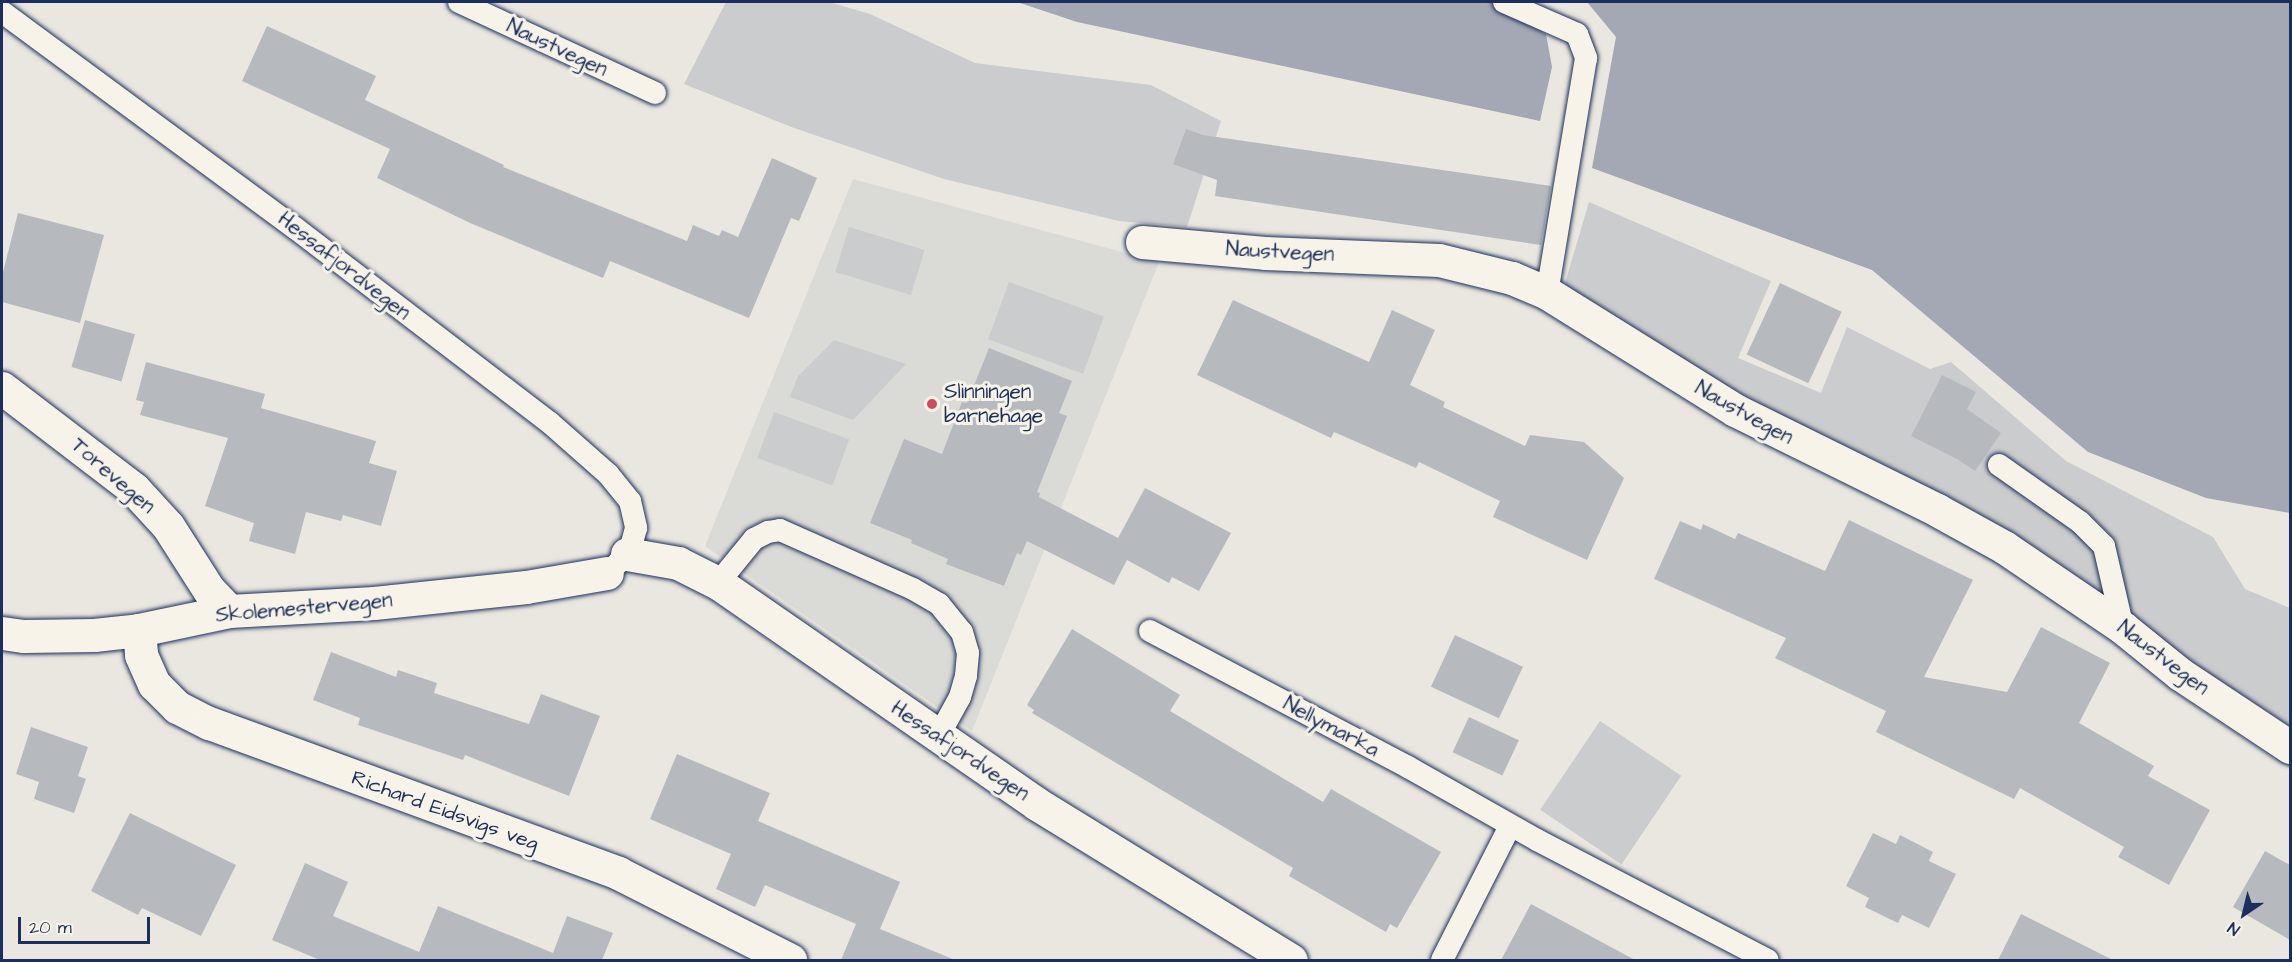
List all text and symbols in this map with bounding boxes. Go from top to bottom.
street label: Naustvegen [503,14,611,82]
street label: Hessafjordvegen [273,206,415,326]
street label: Naustvegen [1225,237,1335,267]
street label: Naustvegen [1690,376,1798,450]
place label: Slinningen barnehage [944,379,1043,429]
marker: Slinningen barnehage [925,397,939,411]
street label: Torevegen [66,433,160,519]
street label: Skolemestervegen [214,588,394,628]
street label: Naustvegen [2112,615,2214,701]
street label: Nellymarka [1279,691,1383,763]
street label: Hessafjordvegen [886,695,1034,807]
street label: Richard Eidsvigs veg [348,765,542,857]
north arrow [2214,884,2274,944]
scale bar [21,905,153,943]
text: 20 m [29,915,72,940]
text: N [2223,917,2244,941]

